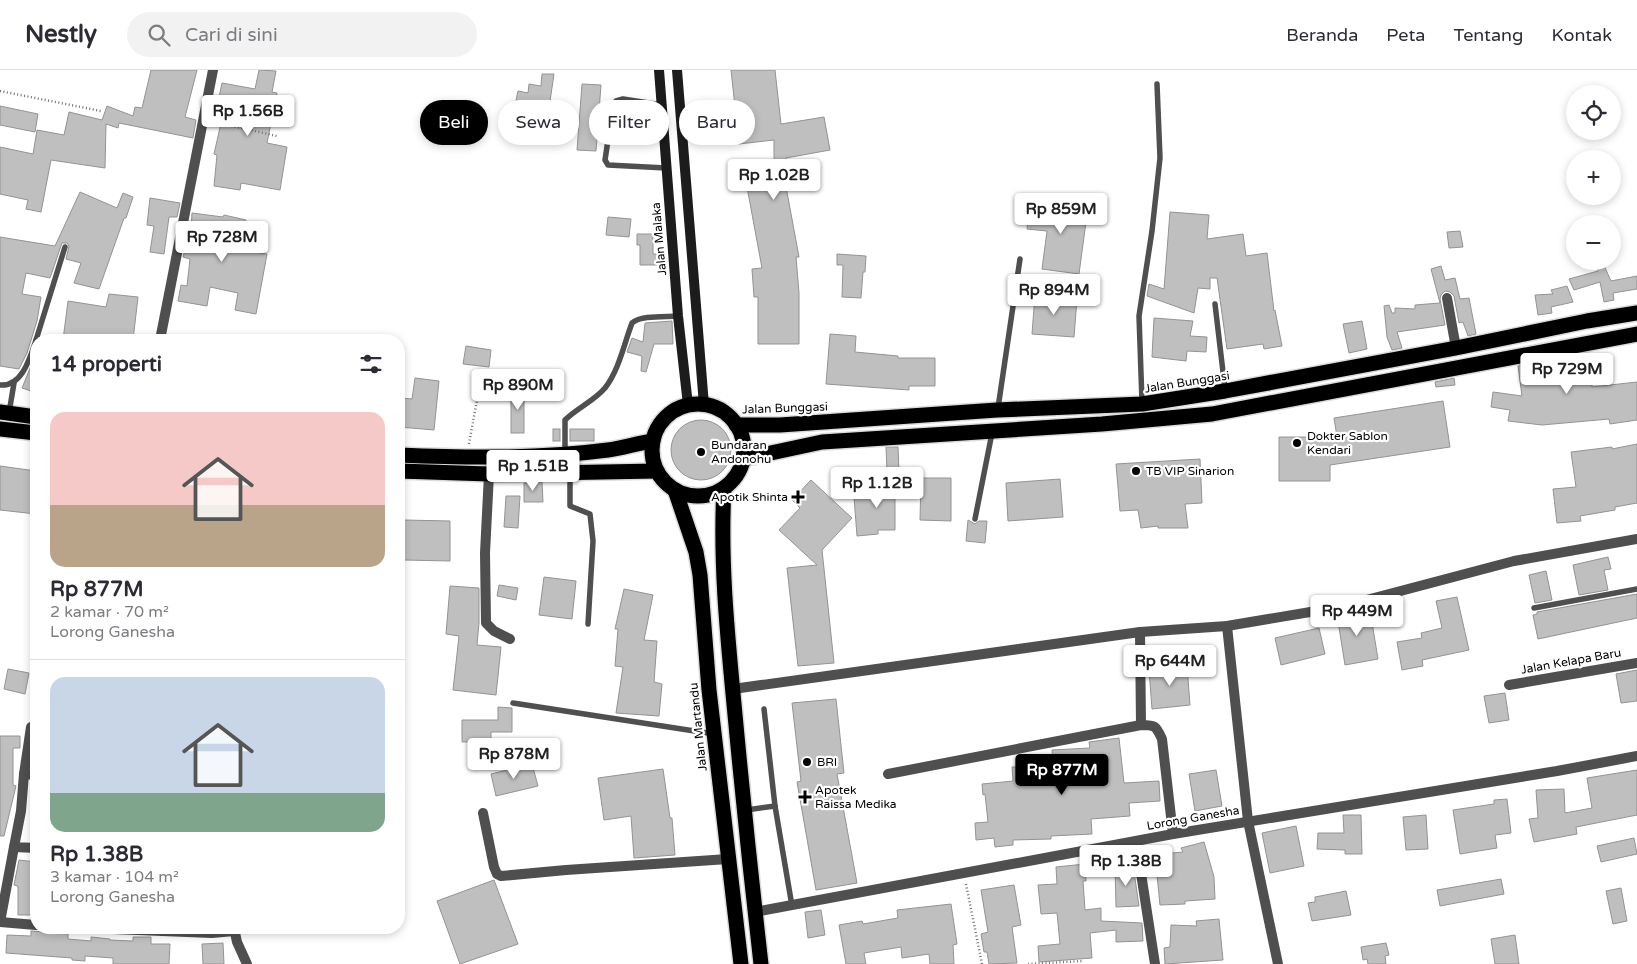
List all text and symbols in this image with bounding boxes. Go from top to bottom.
search box [127,12,477,57]
text: Nestly [25,20,97,49]
icon: search [145,21,173,49]
text: Cari di sini [185,24,278,46]
text: Beranda [1286,24,1358,46]
text: Peta [1386,24,1425,46]
text: Tentang [1453,24,1523,46]
text: Kontak [1551,24,1612,46]
map controls [1566,85,1621,270]
button: locate [1566,85,1621,140]
pin: Rp 1.56B [196,94,300,137]
chip: Beli [420,100,488,145]
chip: Sewa [498,100,579,145]
chip: Filter [589,100,669,145]
chip: Baru [679,100,755,145]
text: Rp 1.56B [212,101,284,121]
button: + [1566,150,1621,205]
pin: Rp 1.02B [722,158,826,201]
text: Rp 1.02B [738,165,810,185]
pin: Rp 859M [1015,192,1107,235]
text: Rp 859M [1025,199,1097,219]
street label: Jalan Malaka [649,202,669,276]
button: − [1566,215,1621,270]
pin: Rp 728M [176,220,268,263]
text: Rp 728M [186,227,258,247]
pin: Rp 894M [1008,274,1100,316]
text: Rp 894M [1018,280,1090,300]
icon: filters [357,350,385,378]
text: 14 properti [50,352,162,377]
pin: Rp 729M [1521,352,1613,395]
text: Rp 729M [1531,359,1603,379]
pin: Rp 890M [472,368,564,411]
street label: Jalan Bunggasi [1143,368,1231,396]
text: Rp 890M [482,375,554,395]
street label: Jalan Bunggasi [742,400,828,416]
place label: Dokter Sablon Kendari [1307,429,1388,457]
marker: Dokter Sablon Kendari [1291,437,1303,449]
place label: Bundaran Andonohu [711,438,771,466]
icon: home [173,444,263,534]
marker: Bundaran Andonohu [695,446,707,458]
pin: Rp 1.51B [481,450,585,492]
text: Rp 1.51B [497,456,569,476]
place label: TB VIP Sinarion [1146,464,1234,478]
marker: TB VIP Sinarion [1130,465,1142,477]
pin: Rp 1.12B [825,466,929,509]
text: Rp 1.12B [841,473,913,493]
place label: Apotik Shinta [711,490,788,504]
marker: Apotik Shinta [792,491,804,503]
text: Rp 877M [50,577,144,602]
pin: Rp 449M [1311,594,1403,637]
text: Rp 449M [1321,601,1393,621]
text: 2 kamar · 70 m² [50,602,169,622]
text: Lorong Ganesha [50,622,175,642]
pin: Rp 644M [1124,644,1216,687]
street label: Jalan Kelapa Baru [1520,645,1622,677]
text: Rp 644M [1134,651,1206,671]
street label: Jalan Martandu [686,682,710,772]
icon: home [173,710,263,800]
pin: Rp 878M [468,738,560,780]
text: Rp 878M [478,744,550,764]
pin: Rp 877M [1016,754,1108,796]
place label: BRI [817,755,837,769]
marker: BRI [801,756,813,768]
text: Rp 877M [1026,760,1098,780]
place label: Apotek Raissa Medika [815,783,897,811]
marker: Apotek Raissa Medika [799,791,811,803]
street label: Lorong Ganesha [1146,803,1240,833]
text: Rp 1.38B [50,842,143,867]
pin: Rp 1.38B [1074,844,1178,887]
text: Rp 1.38B [1090,851,1162,871]
text: 3 kamar · 104 m² [50,867,179,887]
text: Lorong Ganesha [50,887,175,907]

